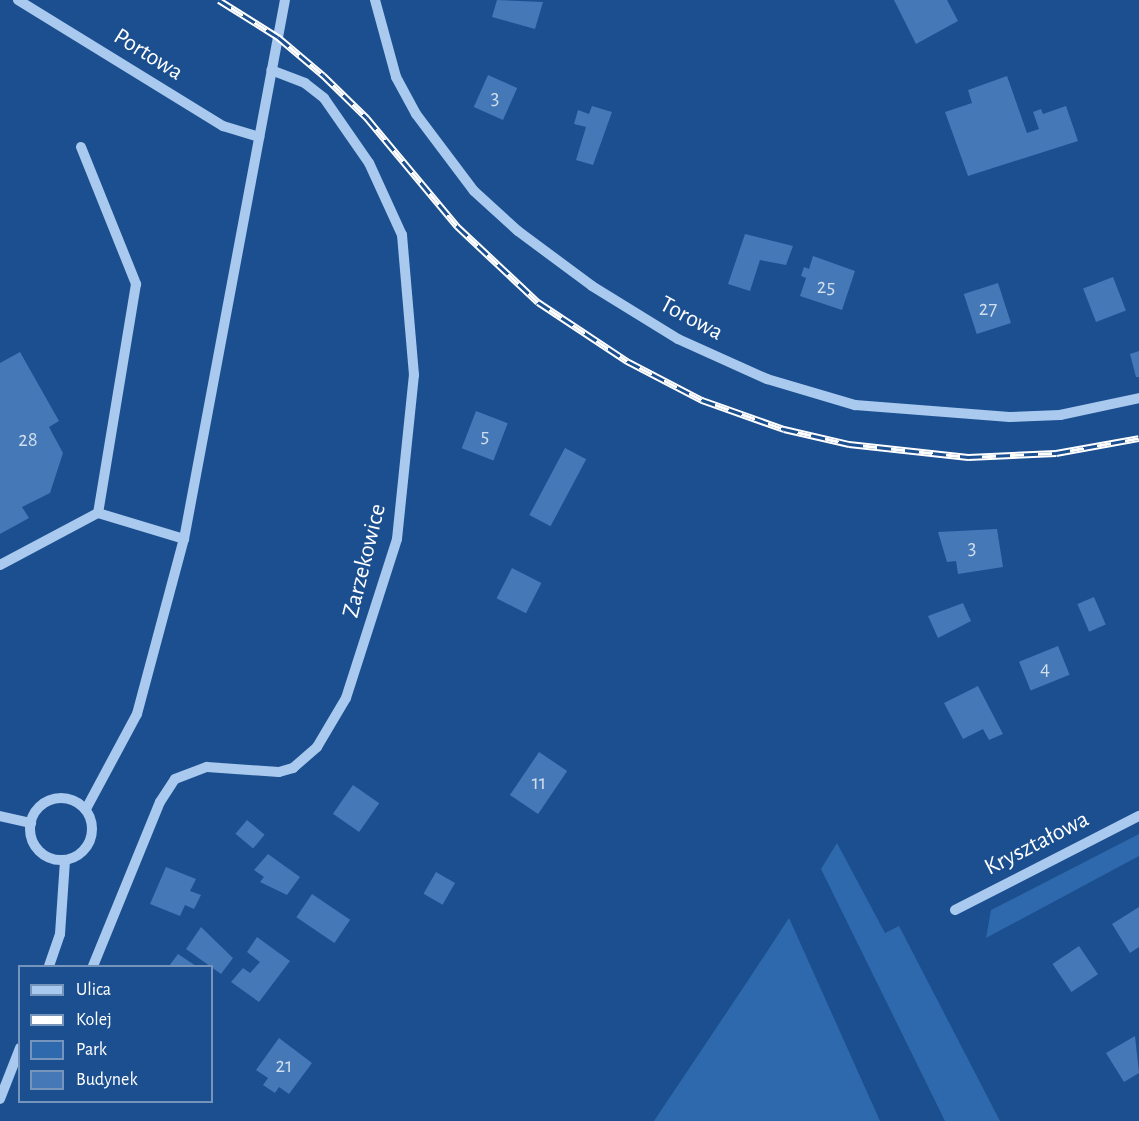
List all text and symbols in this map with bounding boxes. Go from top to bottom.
street label: Portowa [108,23,188,87]
house number: 3 [491,85,499,111]
house number: 25 [817,274,835,300]
street label: Torowa [654,290,728,348]
house number: 27 [979,296,997,322]
house number: 5 [481,423,489,449]
house number: 28 [18,427,38,453]
street label: Zarzekowice [337,501,393,621]
house number: 3 [968,535,976,561]
house number: 4 [1040,656,1050,682]
house number: 11 [532,770,546,796]
street label: Kryształowa [980,805,1094,883]
legend [18,965,213,1103]
text: Ulica [76,981,111,999]
text: Kolej [76,1011,112,1029]
text: Park [76,1041,107,1059]
house number: 21 [276,1053,292,1079]
text: Budynek [76,1071,138,1089]

